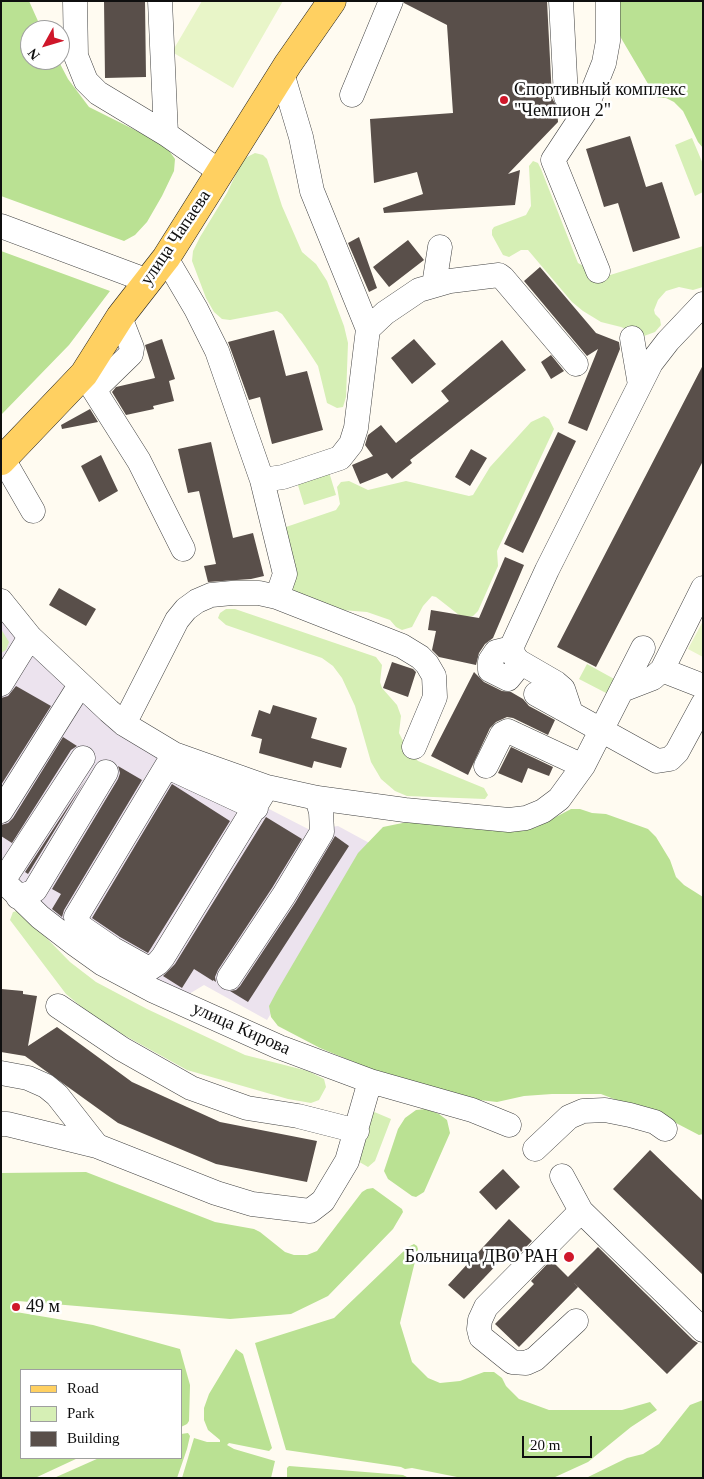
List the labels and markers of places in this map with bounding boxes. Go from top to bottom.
place label: Спортивный комплекс "Чемпион 2" [514,79,686,122]
marker: Спортивный комплекс "Чемпион 2" [498,94,510,106]
place label: Больница ДВО РАН [405,1246,558,1268]
marker: Больница ДВО РАН [562,1250,576,1264]
place label: 49 м [26,1296,60,1318]
marker: 49 м [10,1301,22,1313]

